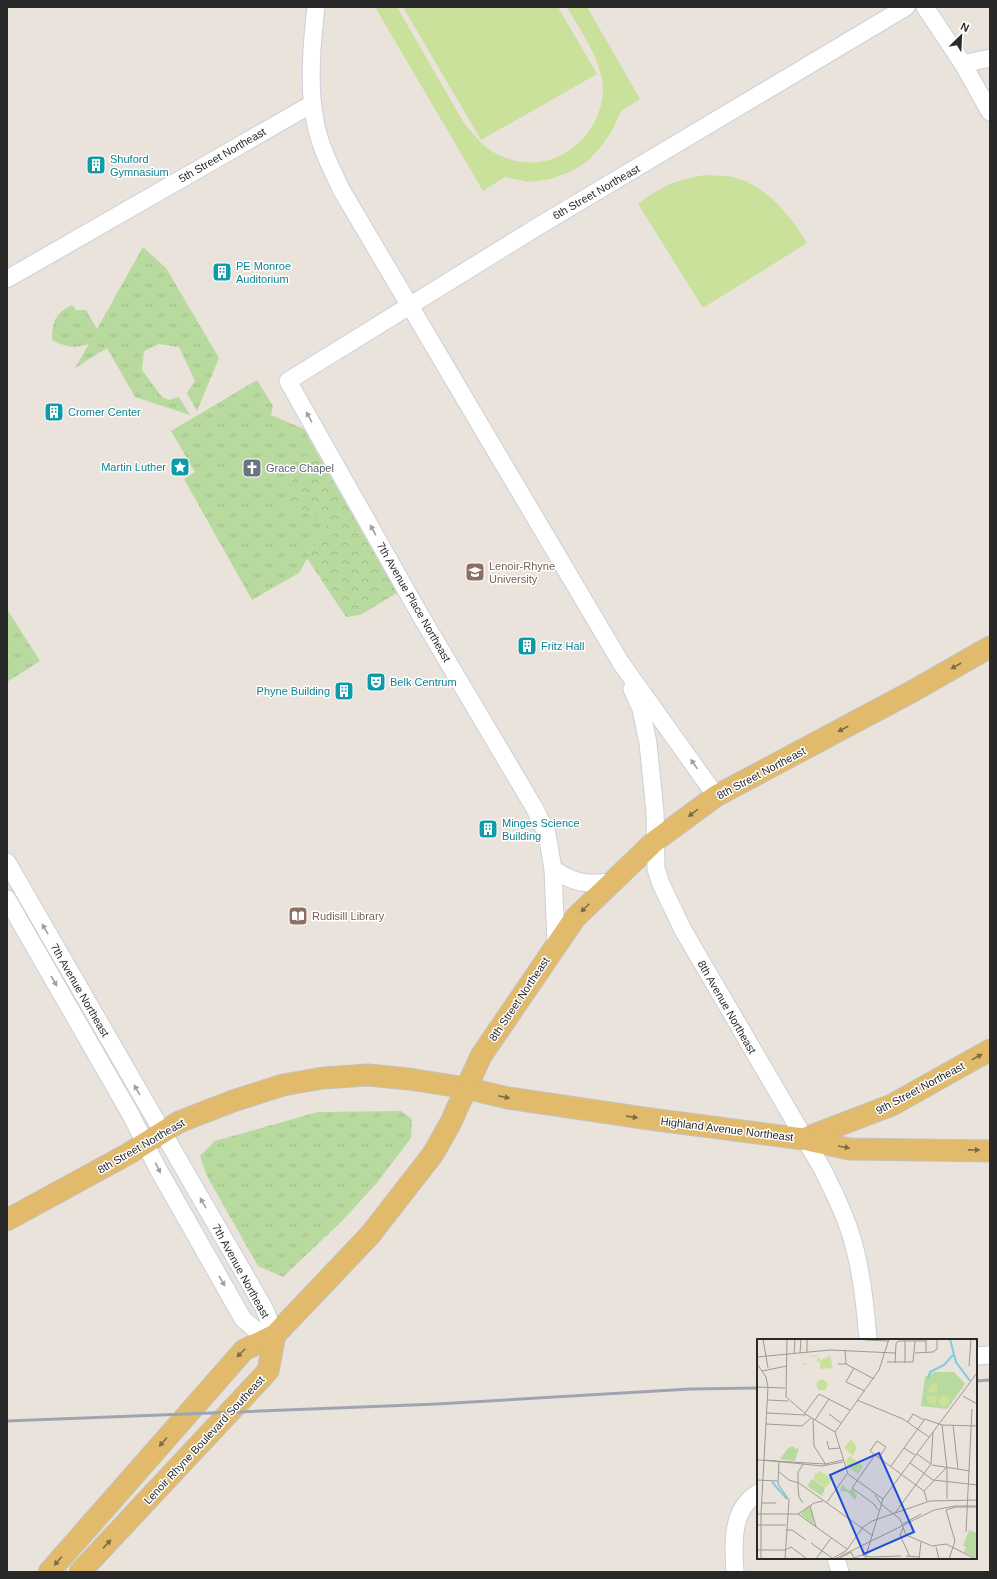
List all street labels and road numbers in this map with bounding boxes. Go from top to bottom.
street label: 5th Street Northeast [176,125,268,185]
street label: 6th Street Northeast [550,162,642,222]
street label: 7th Avenue Place Northeast [375,540,453,664]
street label: 8th Street Northeast [715,745,807,801]
street label: 7th Avenue Northeast [48,941,112,1039]
street label: 8th Street Northeast [486,955,552,1043]
street label: 8th Avenue Northeast [695,958,759,1056]
street label: 9th Street Northeast [874,1060,966,1116]
street label: Highland Avenue Northeast [660,1115,794,1143]
street label: 8th Street Northeast [95,1116,187,1176]
street label: 7th Avenue Northeast [210,1222,272,1320]
street label: Lenoir Rhyne Boulevard Southeast [141,1374,267,1506]

